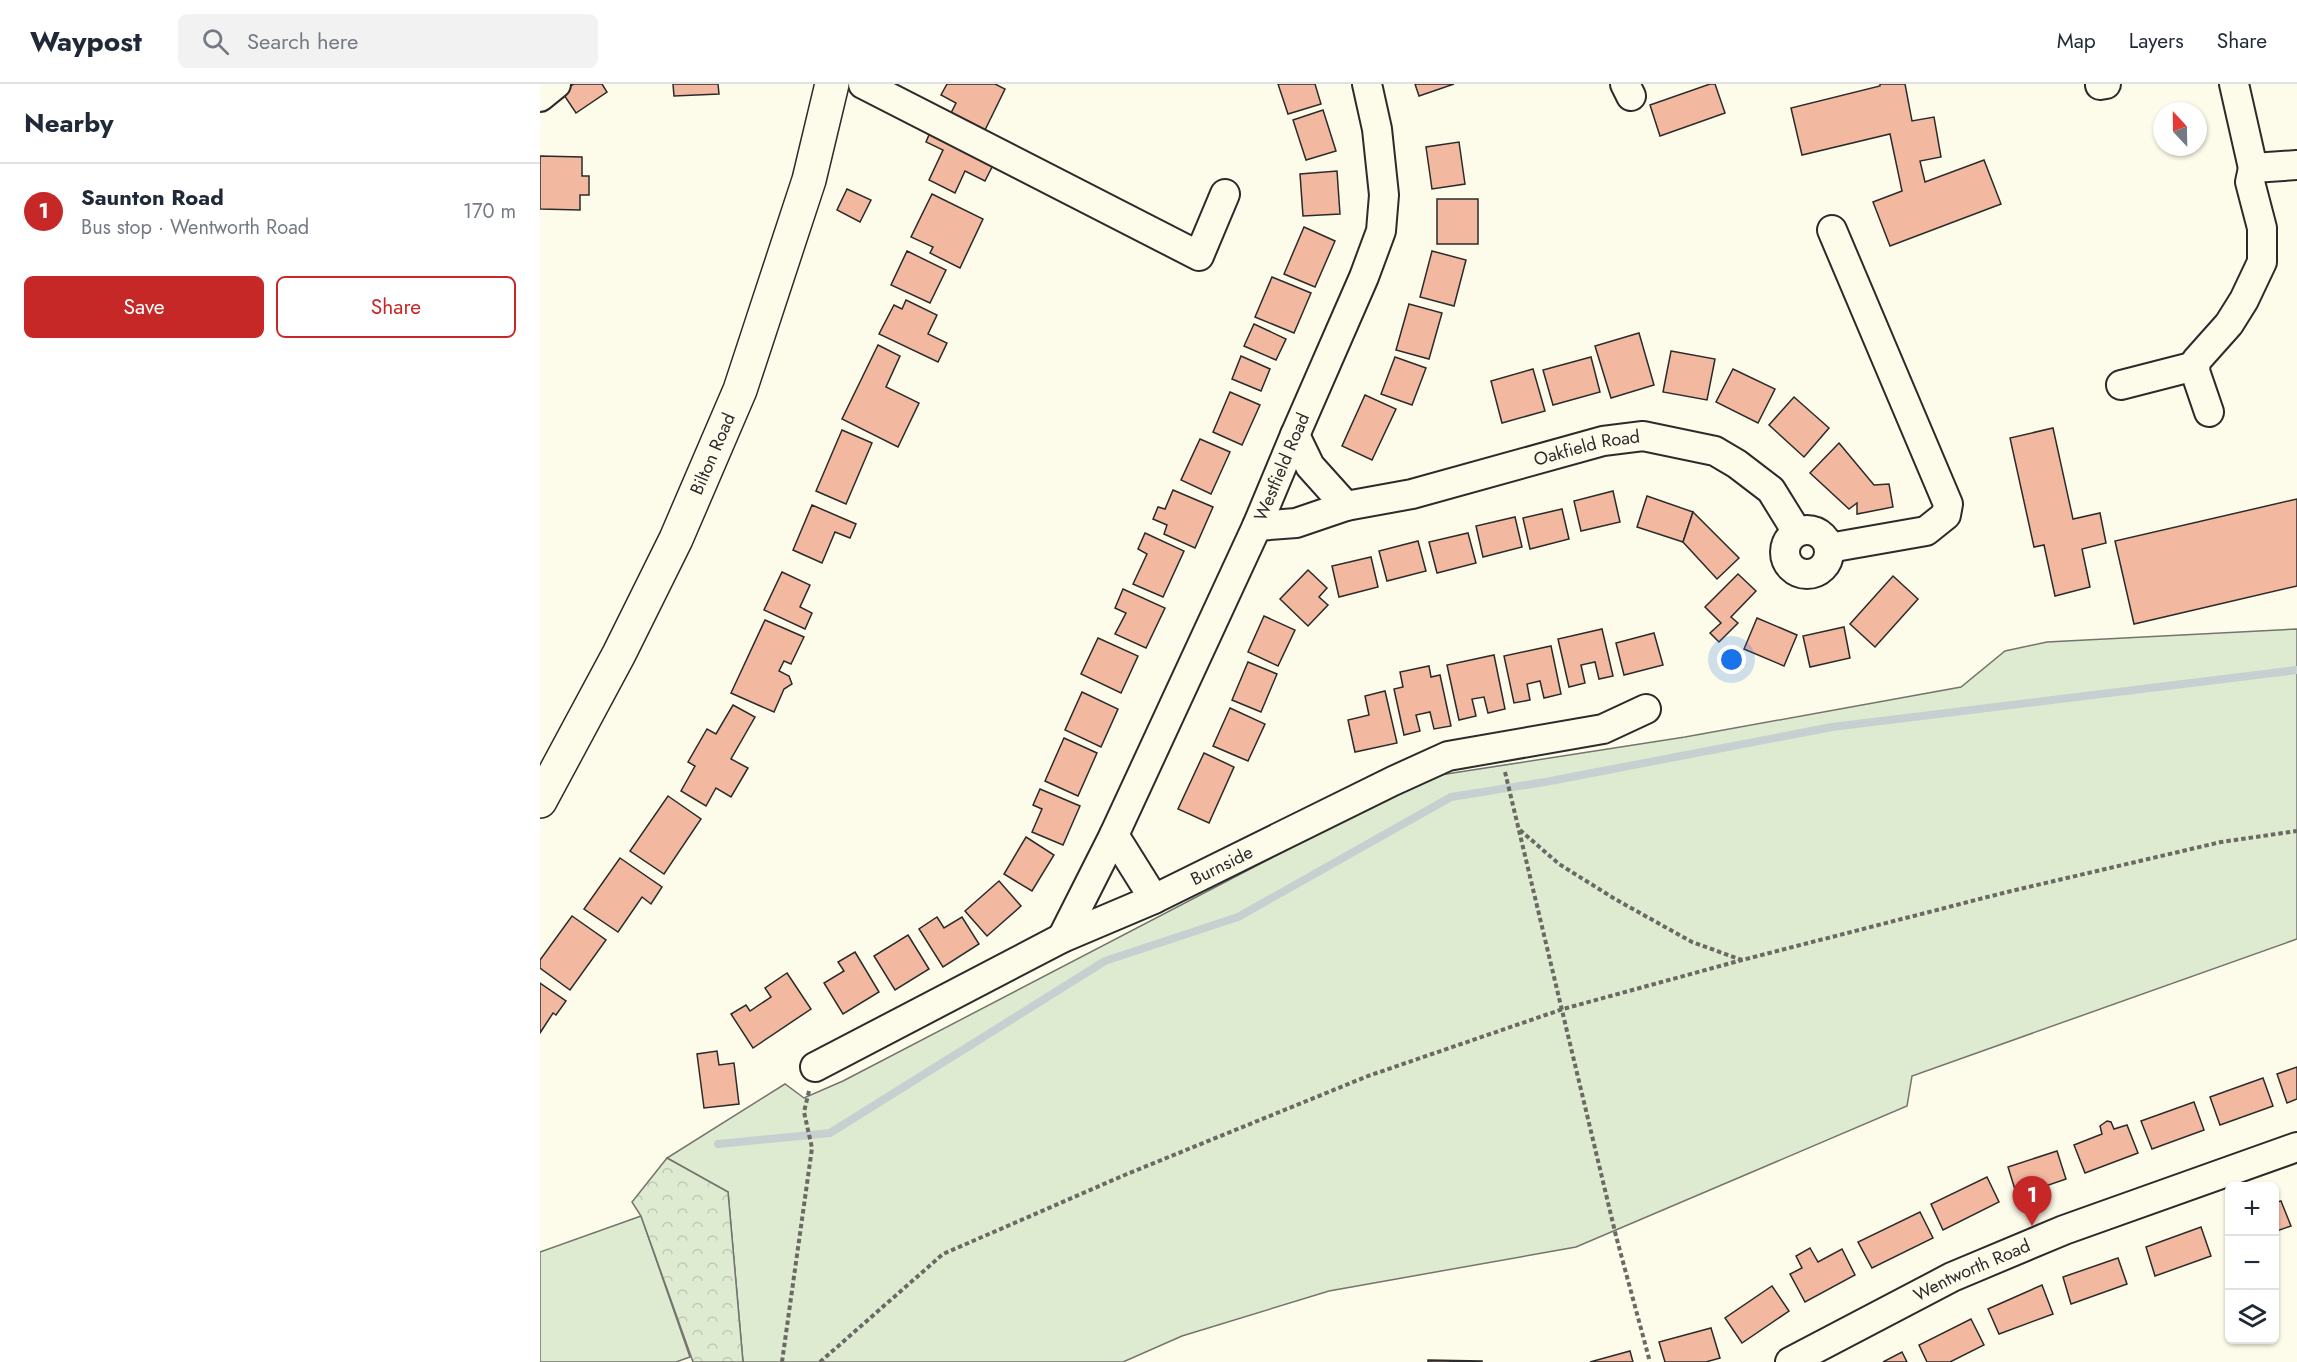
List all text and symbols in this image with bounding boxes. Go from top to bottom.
search box [178,14,598,68]
text: Waypost [30,21,142,62]
icon: search [199,25,232,58]
text: Search here [247,25,358,57]
text: Map [2057,26,2096,56]
text: Layers [2129,26,2184,56]
text: Share [2217,26,2267,56]
north arrow [2153,102,2207,156]
text: Nearby [24,104,113,142]
text: Saunton Road [81,181,224,213]
text: 1 [38,197,49,226]
text: 170 m [463,197,516,226]
text: Bus stop · Wentworth Road [81,213,309,242]
button: Save [24,276,264,338]
button: Share [276,276,516,338]
street label: Bilton Road [684,409,742,499]
street label: Westfield Road [1248,409,1316,525]
street label: Oakfield Road [1531,424,1641,473]
your location [1717,645,1746,674]
street label: Burnside [1186,839,1257,892]
pin: 1 [2012,1176,2052,1226]
map controls [2225,1182,2279,1344]
button: + [2225,1182,2279,1236]
street label: Wentworth Road [1909,1233,2034,1308]
button: − [2225,1236,2279,1290]
button: layers [2225,1290,2279,1344]

